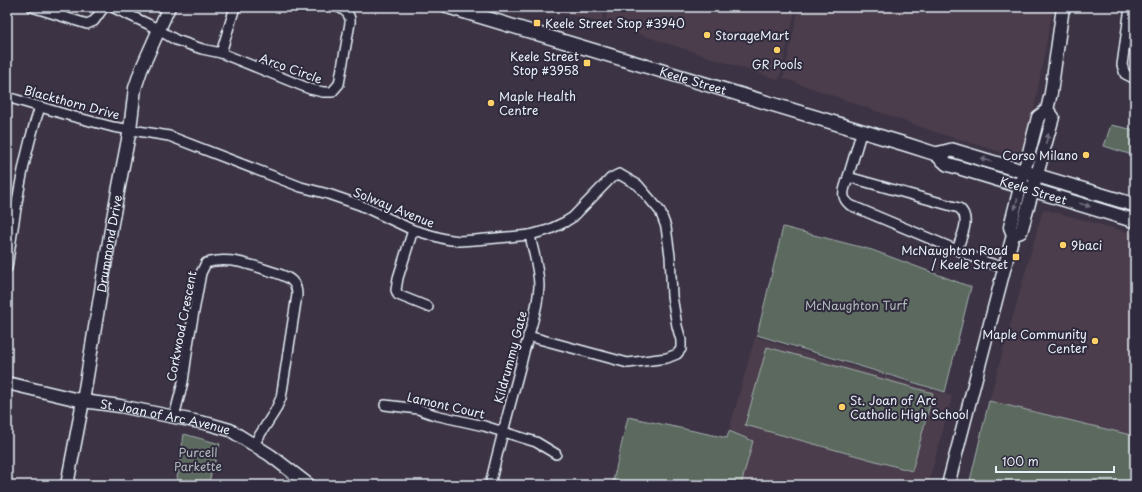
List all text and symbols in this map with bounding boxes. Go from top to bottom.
place label: Keele Street Stop #3940 [545,14,685,32]
marker: Keele Street Stop #3940 [532,18,542,28]
place label: StorageMart [715,26,789,44]
marker: StorageMart [702,30,712,40]
marker: GR Pools [772,45,782,55]
place label: Keele Street Stop #3958 [510,47,579,79]
street label: Arco Circle [257,48,325,88]
place label: GR Pools [752,55,803,73]
marker: Keele Street Stop #3958 [582,58,592,68]
street label: Keele Street [658,62,729,99]
street label: Blackthorn Drive [22,81,122,123]
place label: Maple Health Centre [499,87,576,119]
marker: Maple Health Centre [486,98,496,108]
one-way arrow [1044,132,1050,144]
place label: Corso Milano [1002,146,1078,164]
marker: Corso Milano [1081,150,1091,160]
one-way arrow [980,157,992,163]
street label: Keele Street [998,172,1069,209]
street label: Solway Avenue [351,182,438,232]
street label: Drummond Drive [92,193,126,294]
one-way arrow [1013,197,1019,210]
one-way arrow [1080,202,1092,208]
place label: 9baci [1071,236,1102,254]
marker: 9baci [1058,240,1068,250]
place label: McNaughton Road / Keele Street [901,241,1008,273]
marker: McNaughton Road / Keele Street [1011,252,1021,262]
street label: Corkwood Crescent [161,269,201,383]
park label: McNaughton Turf [805,296,908,314]
street label: Kildrummy Gate [489,309,531,405]
place label: Maple Community Center [982,325,1087,357]
marker: Maple Community Center [1090,336,1100,346]
street label: Lamont Court [405,387,487,423]
place label: St. Joan of Arc Catholic High School [850,391,969,423]
street label: St. Joan of Arc Avenue [99,394,233,439]
marker: St. Joan of Arc Catholic High School [837,402,847,412]
park label: Purcell Parkette [174,443,222,475]
scale bar [996,448,1114,474]
text: 100 m [1002,452,1039,470]

